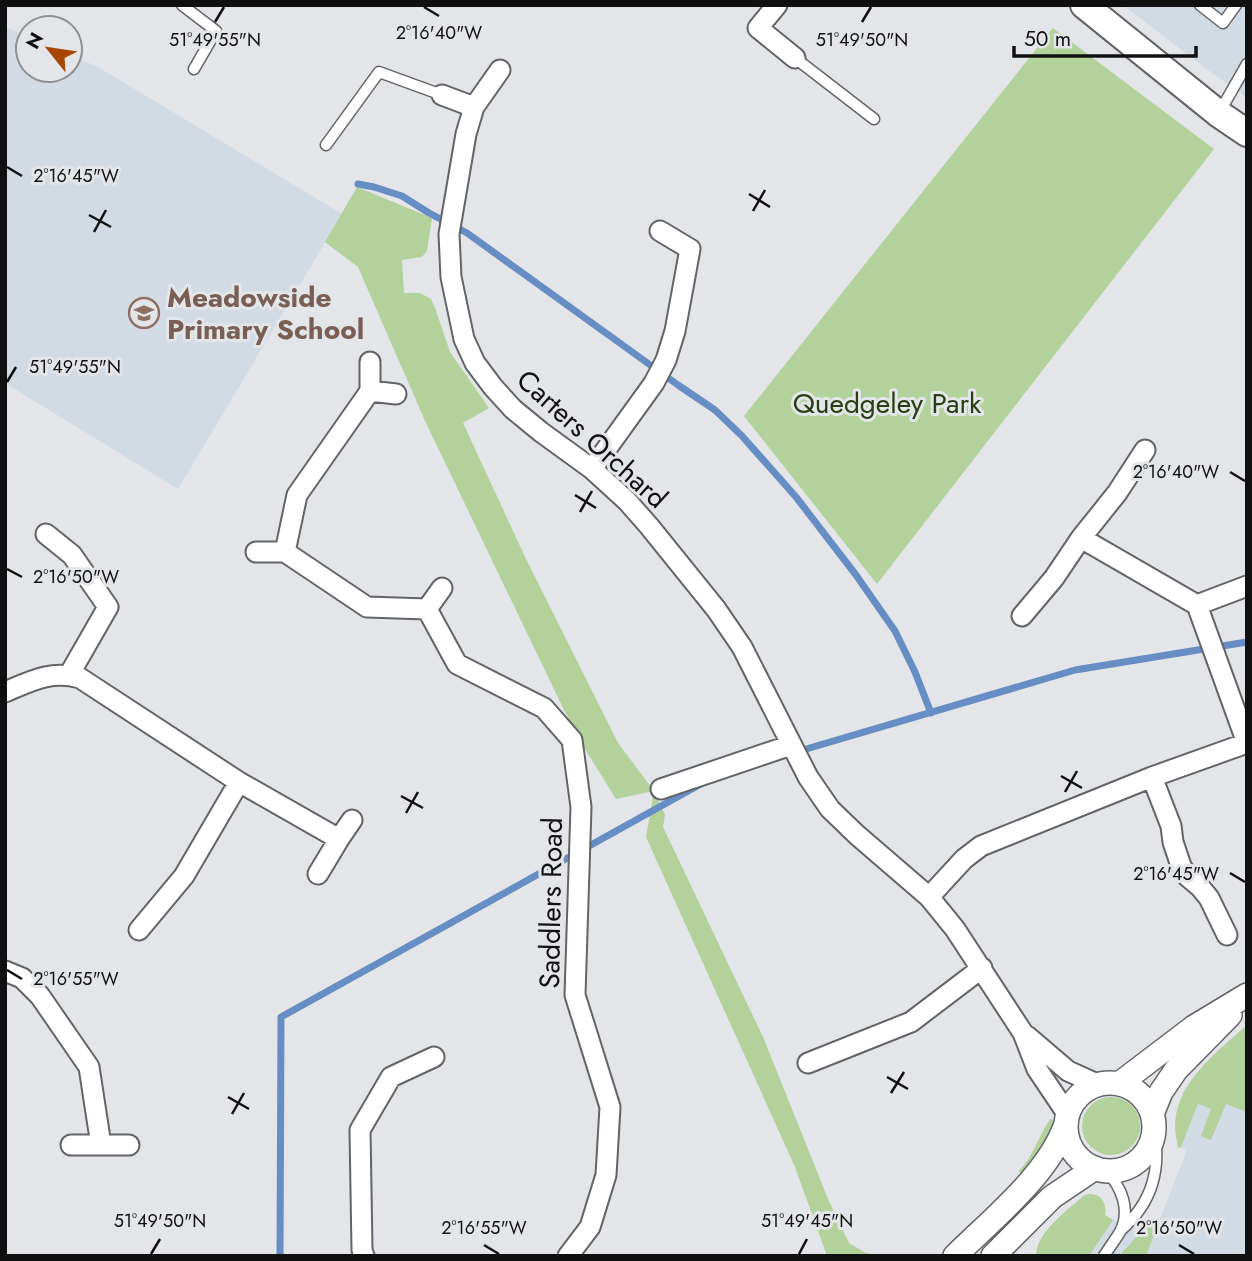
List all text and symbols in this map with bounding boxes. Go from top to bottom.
north arrow [14,14,84,84]
scale bar [1014,14,1196,58]
text: 2°16'40"W [396,20,482,46]
text: 50 m [1024,24,1071,54]
text: N [19,27,50,54]
text: 51°49'55"N [169,27,261,53]
text: 51°49'50"N [816,27,908,53]
text: 2°16'45"W [33,163,119,189]
place label: Meadowside Primary School [167,277,364,350]
school or university icon: Meadowside Primary School [127,296,161,330]
text: 51°49'55"N [29,354,121,380]
street label: Carters Orchard [507,360,677,518]
park label: Quedgeley Park [793,383,982,424]
text: 2°16'40"W [1133,459,1219,485]
text: 2°16'50"W [33,564,119,590]
street label: Saddlers Road [529,817,573,989]
text: 2°16'45"W [1133,861,1219,887]
text: 2°16'55"W [33,966,119,992]
text: 51°49'50"N [114,1208,206,1234]
text: 51°49'45"N [761,1208,853,1234]
text: 2°16'55"W [441,1215,527,1241]
text: 2°16'50"W [1136,1215,1222,1241]

